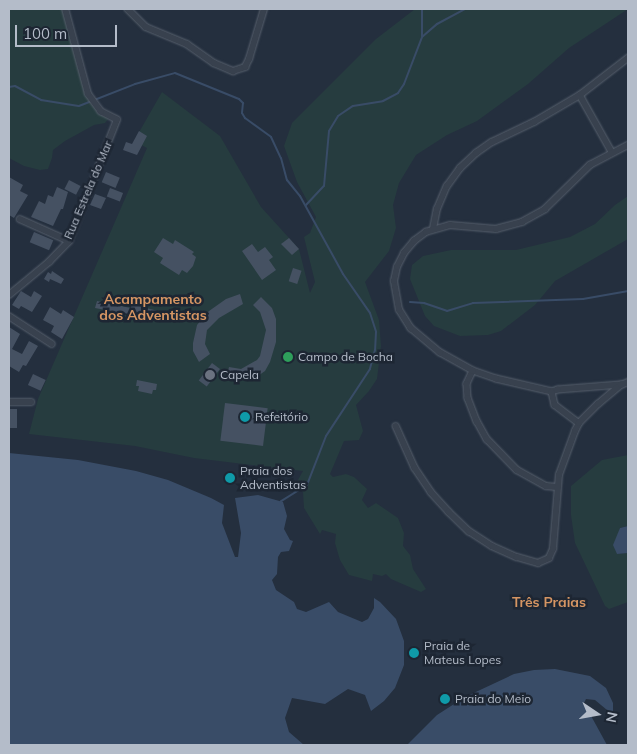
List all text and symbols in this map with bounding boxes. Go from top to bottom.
scale bar [18,15,120,47]
text: 100 m [23,24,67,43]
street label: Rua Estrela do Mar [61,139,115,241]
district label: Acampamento dos Adventistas [99,291,207,324]
place label: Campo de Bocha [298,350,393,364]
marker: Campo de Bocha [282,351,294,363]
place label: Capela [220,368,259,382]
marker: Capela [204,369,216,381]
place label: Refeitório [255,410,308,424]
marker: Refeitório [239,411,251,423]
place label: Praia dos Adventistas [240,464,306,492]
marker: Praia dos Adventistas [224,472,236,484]
district label: Três Praias [512,594,586,610]
place label: Praia de Mateus Lopes [424,639,501,667]
marker: Praia de Mateus Lopes [408,647,420,659]
north arrow [572,689,622,739]
place label: Praia do Meio [455,692,531,706]
marker: Praia do Meio [439,693,451,705]
text: N [602,710,622,724]

